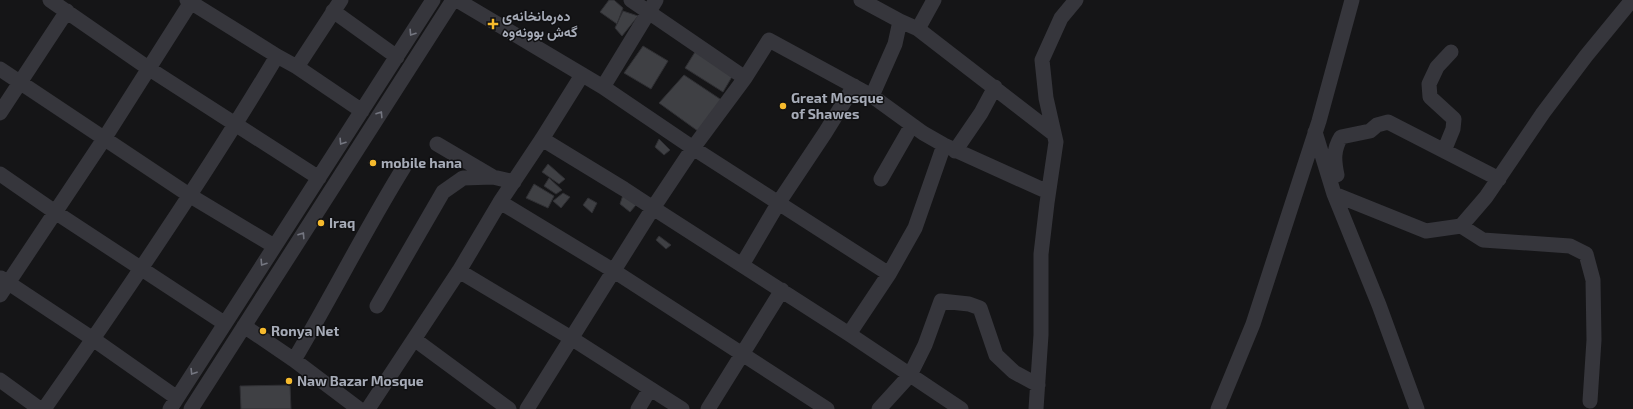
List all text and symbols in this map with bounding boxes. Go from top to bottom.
place label: دەرمانخانەی گەش بوونەوە [502,7,578,41]
marker: دەرمانخانەی گەش بوونەوە [487,18,499,30]
one-way arrow [410,29,417,36]
place label: Great Mosque of Shawes [791,89,884,122]
marker: Great Mosque of Shawes [778,101,788,111]
one-way arrow [375,111,383,118]
one-way arrow [339,138,347,145]
place label: mobile hana [381,154,462,171]
marker: mobile hana [368,158,378,168]
place label: Iraq [329,214,355,231]
marker: Iraq [316,218,326,228]
one-way arrow [298,232,305,239]
one-way arrow [261,258,268,265]
place label: Ronya Net [271,322,339,339]
marker: Ronya Net [258,326,268,336]
one-way arrow [190,368,198,375]
place label: Naw Bazar Mosque [297,372,424,389]
marker: Naw Bazar Mosque [284,376,294,386]

